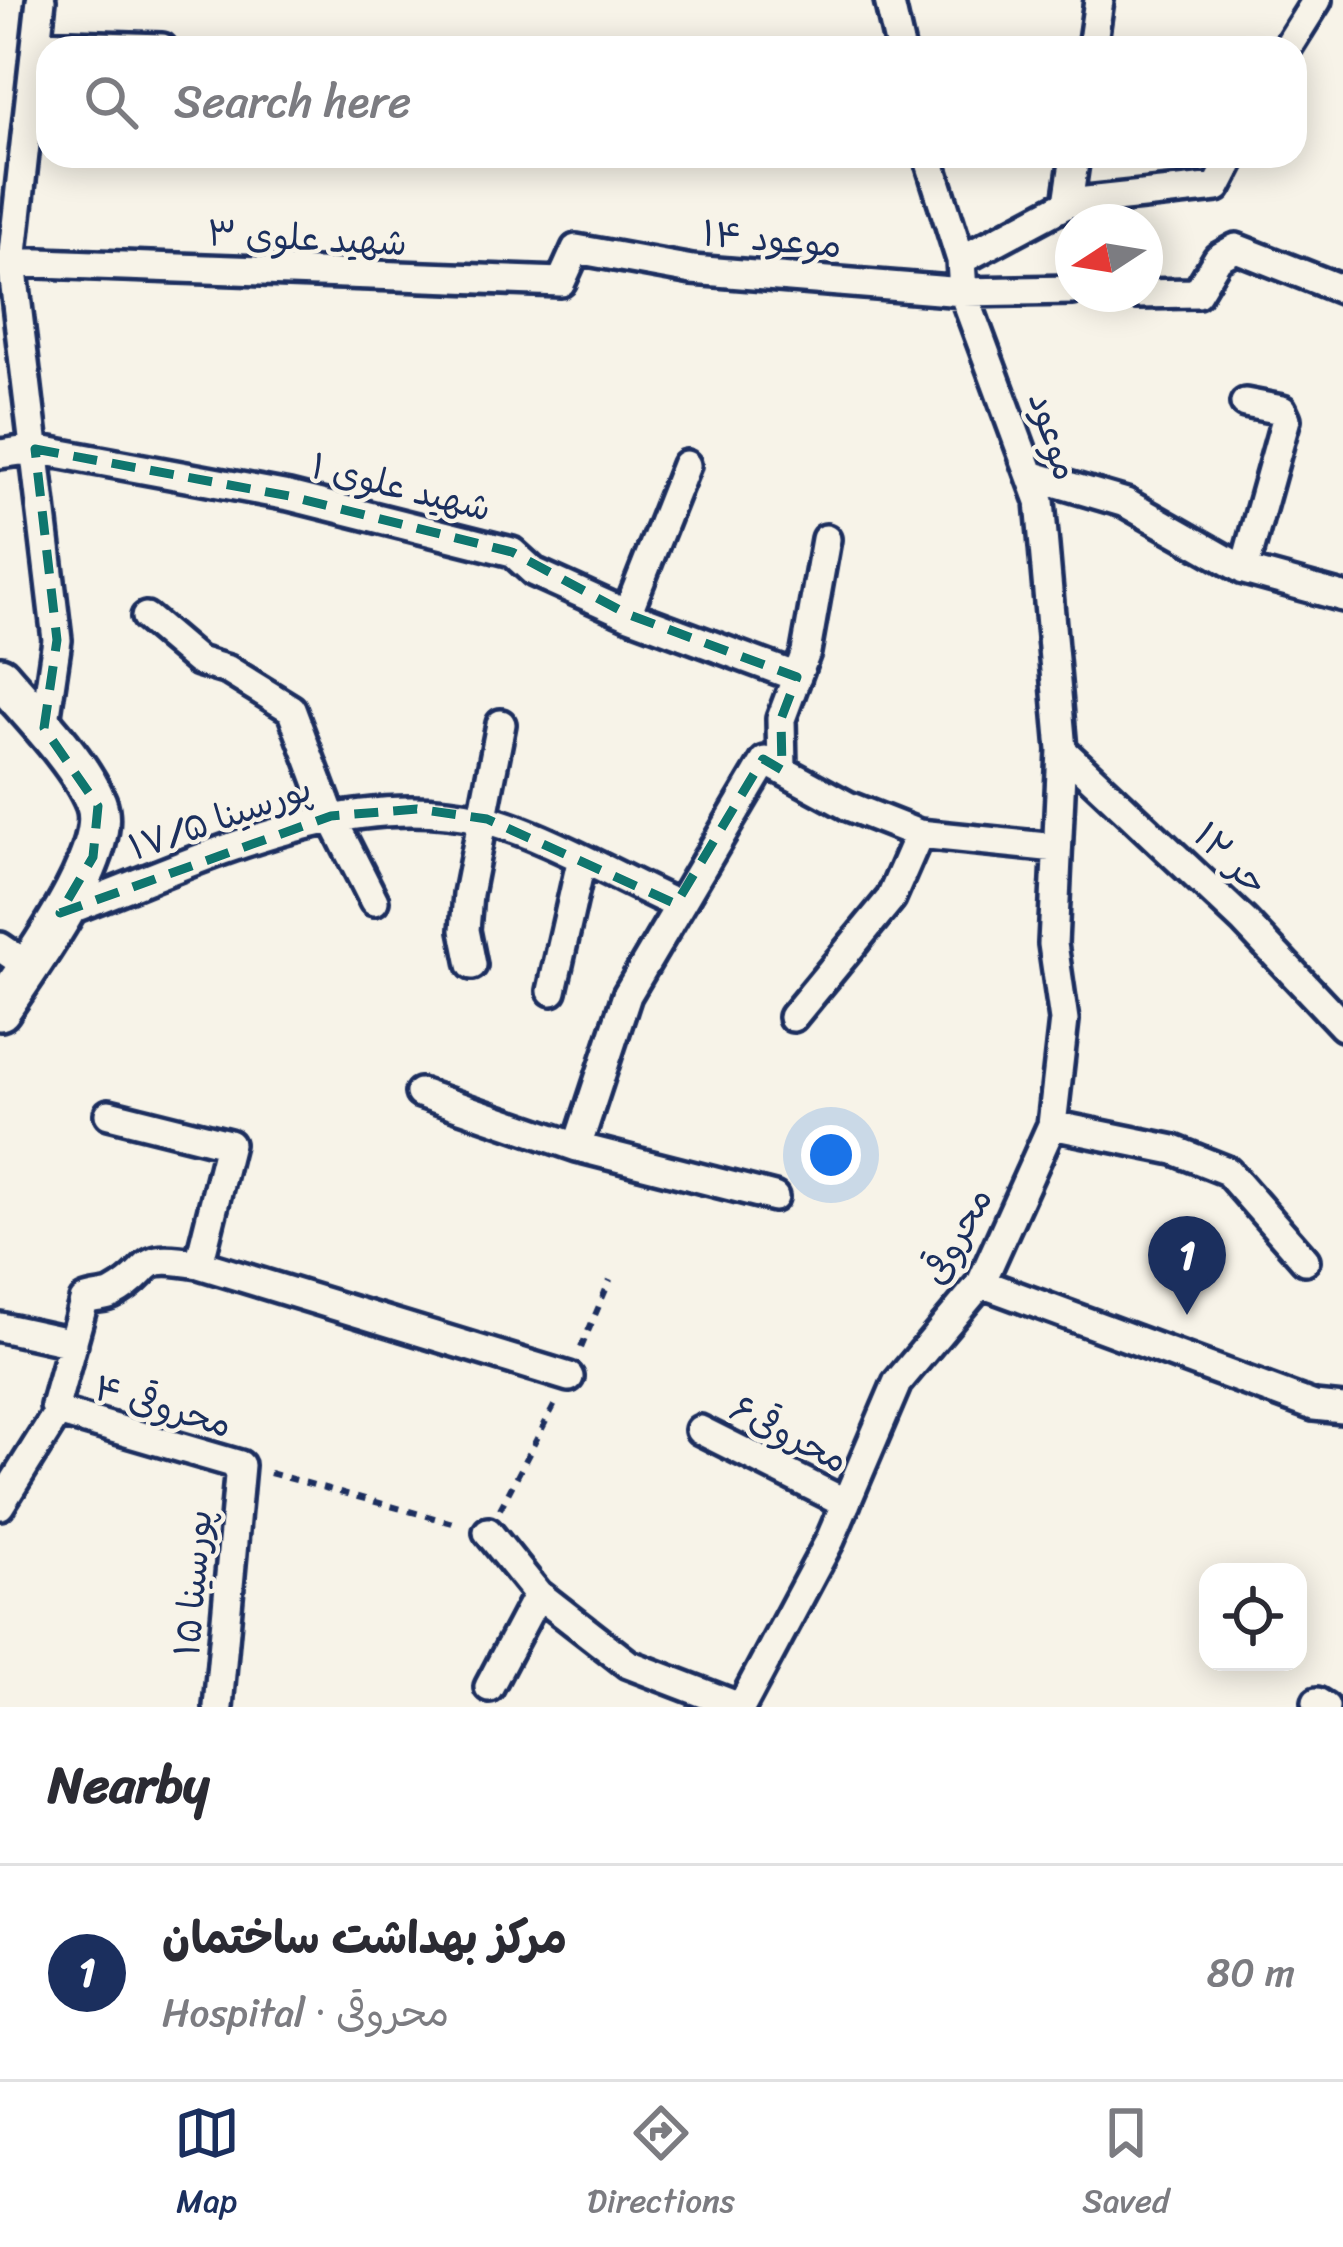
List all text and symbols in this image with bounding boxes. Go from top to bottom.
search box [36,36,1307,168]
text: Search here [174,62,411,142]
icon: search [78,69,144,135]
street label: شهید علوی ۳ [205,201,409,275]
street label: موعود ۱۴ [700,201,844,277]
north arrow [1055,204,1163,312]
street label: موعود [1010,383,1098,489]
street label: شهید علوی ۱ [304,434,498,540]
street label: پورسینا ۱۷/۵ [120,757,320,879]
street label: حر ۱۲ [1178,806,1284,912]
your location [801,1125,861,1185]
street label: محروقی [904,1175,1010,1297]
pin: 1 [1148,1216,1226,1315]
street label: محروقی ۴ [86,1356,240,1456]
street label: محروقی۶ [718,1377,860,1491]
street label: پورسینا ۱۵ [155,1507,231,1659]
map controls [1199,1563,1307,1671]
button: locate [1199,1563,1307,1671]
text: Nearby [48,1740,209,1830]
text: مرکز بهداشت ساختمان [162,1898,567,1978]
text: 1 [79,1938,95,2007]
text: 80 m [1207,1938,1295,2007]
text: Hospital · محروقی [162,1978,449,2047]
tab: Map [174,2100,240,2230]
tab: Directions [587,2100,735,2230]
tab: Saved [1082,2100,1169,2230]

